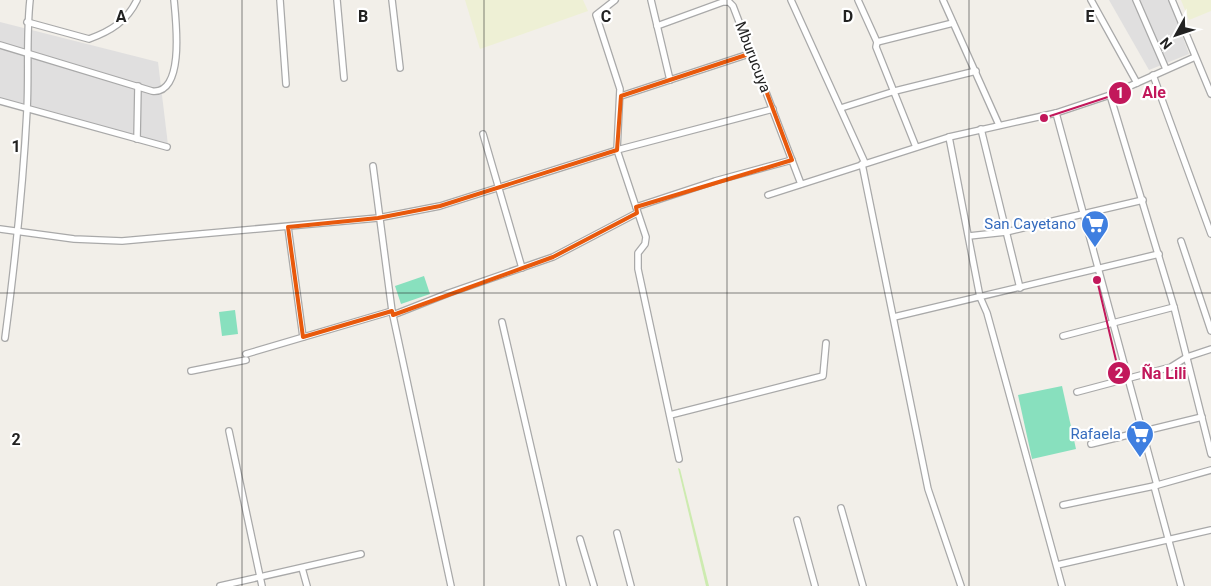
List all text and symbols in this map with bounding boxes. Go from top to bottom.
text: A [116,7,127,26]
text: B [358,7,368,26]
text: C [601,7,611,26]
text: D [843,7,853,26]
text: E [1086,7,1095,26]
north arrow [1151,10,1201,60]
street label: Mburucuya [731,19,775,95]
text: N [1157,34,1175,52]
callout: Ale [1108,77,1176,108]
text: Ale [1142,83,1166,102]
text: 1 [1116,84,1124,102]
text: 1 [11,137,21,156]
supermarket icon: San Cayetano [1080,209,1110,248]
place label: San Cayetano [984,215,1076,233]
callout: Ña Lili [1106,358,1196,389]
text: Ña Lili [1141,363,1187,383]
text: 2 [1115,364,1124,382]
supermarket icon: Rafaela [1125,419,1155,458]
place label: Rafaela [1070,425,1121,443]
text: 2 [11,430,21,449]

